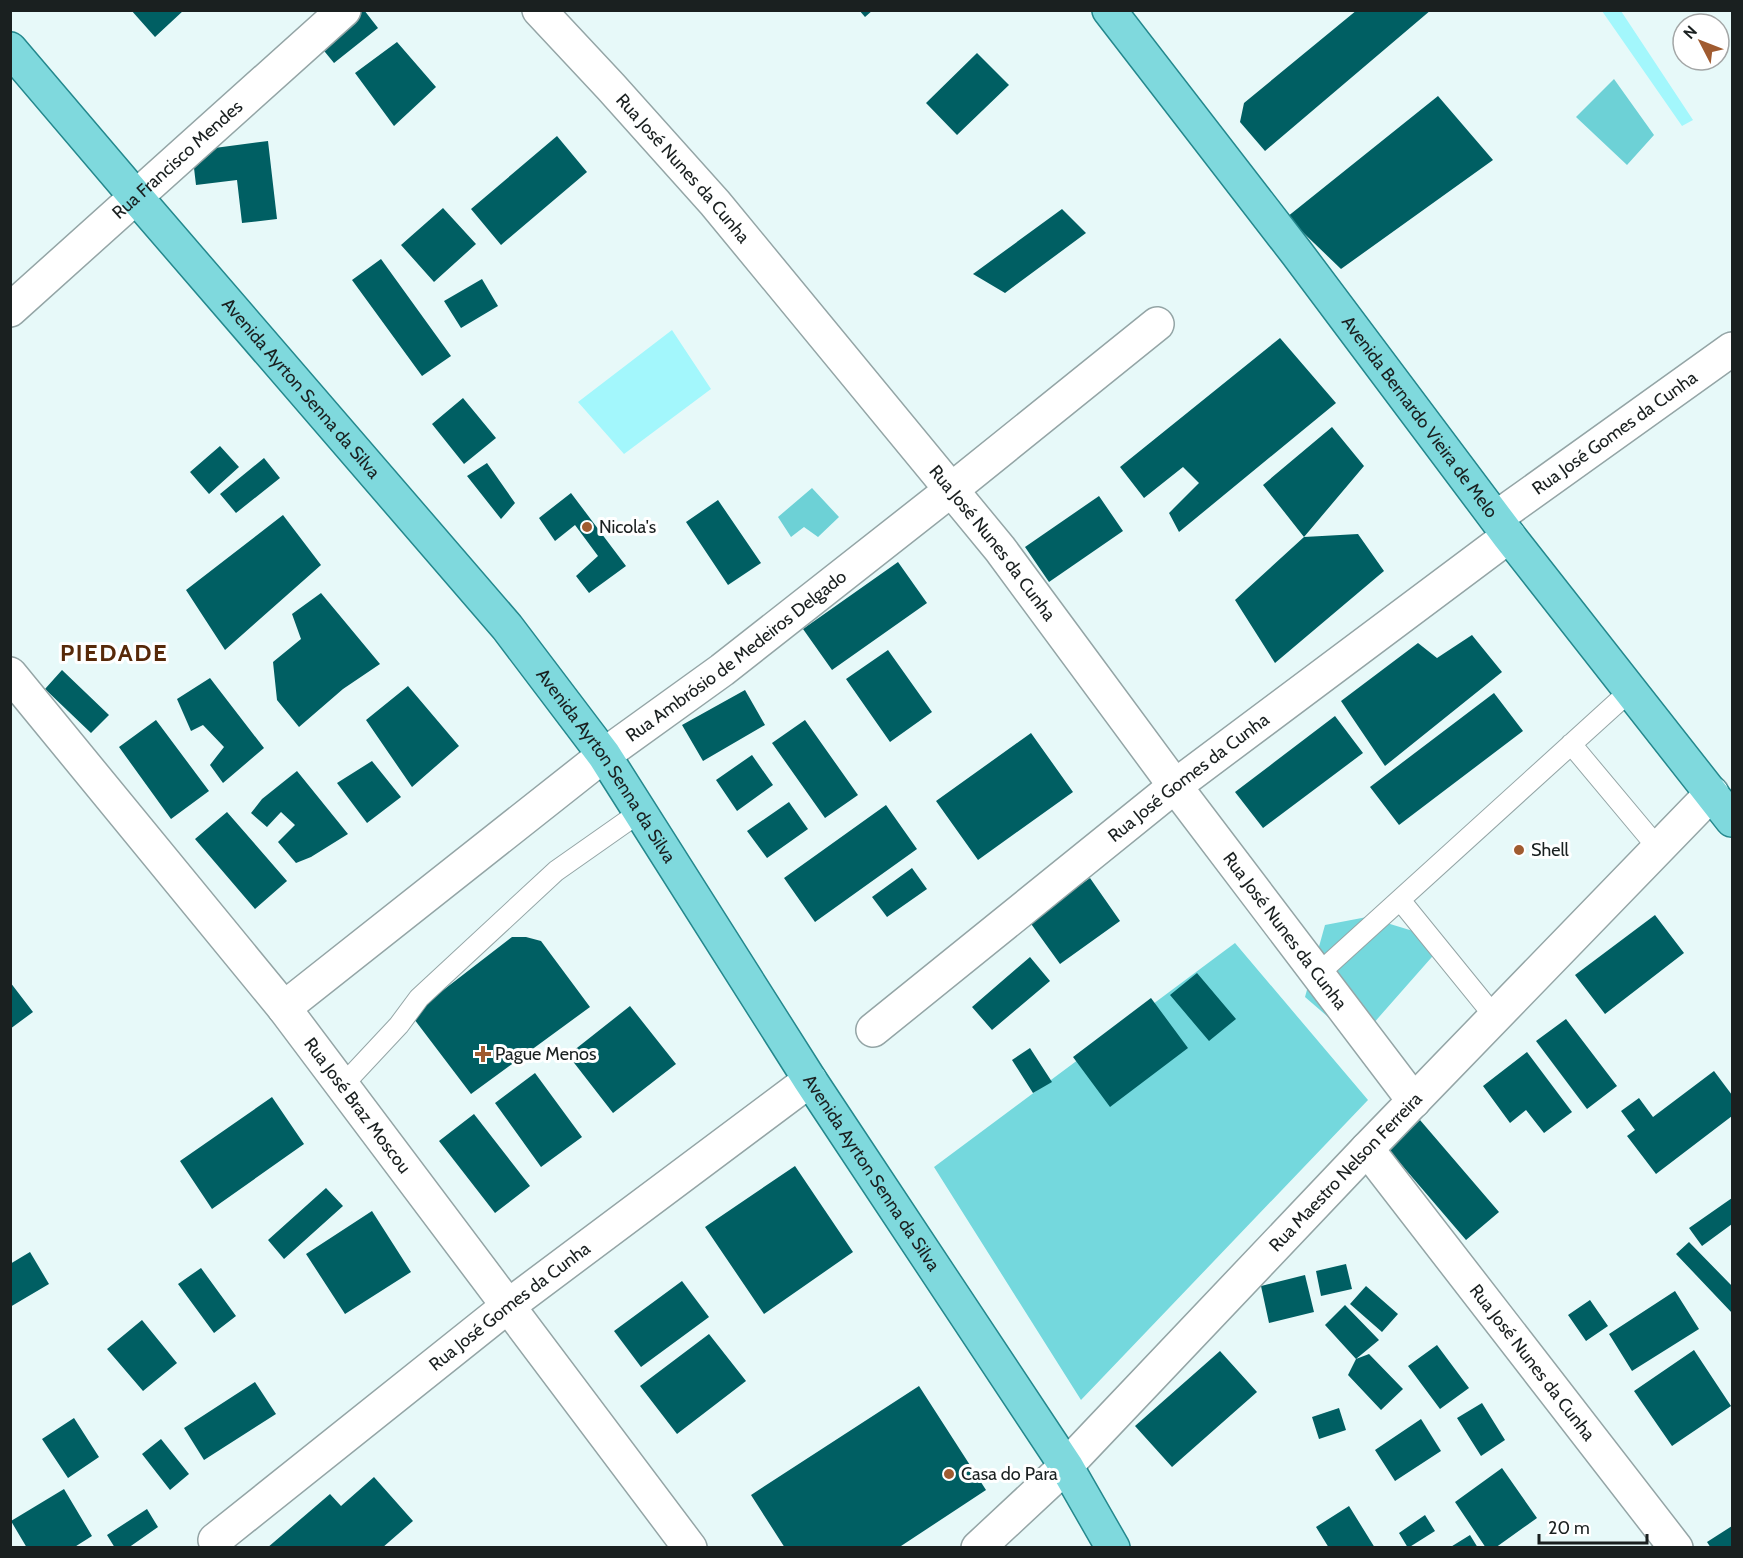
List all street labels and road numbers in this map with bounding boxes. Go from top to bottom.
street label: Rua José Nunes da Cunha [611,89,755,248]
street label: Rua Francisco Mendes [108,96,247,224]
street label: Avenida Ayrton Senna da Silva [217,294,385,483]
street label: Avenida Bernardo Vieira de Melo [1337,312,1503,522]
street label: Rua José Gomes da Cunha [1528,366,1702,499]
street label: Rua José Nunes da Cunha [924,461,1060,625]
street label: Rua Ambrósio de Medeiros Delgado [622,565,851,747]
street label: Avenida Ayrton Senna da Silva [532,664,681,867]
street label: Rua José Gomes da Cunha [1103,708,1274,847]
street label: Rua José Nunes da Cunha [1218,848,1352,1014]
street label: Rua José Braz Moscou [299,1033,415,1178]
street label: Avenida Ayrton Senna da Silva [798,1070,945,1275]
street label: Rua Maestro Nelson Ferreira [1264,1088,1427,1256]
street label: Rua José Gomes da Cunha [425,1237,595,1376]
street label: Rua José Nunes da Cunha [1465,1280,1600,1445]

